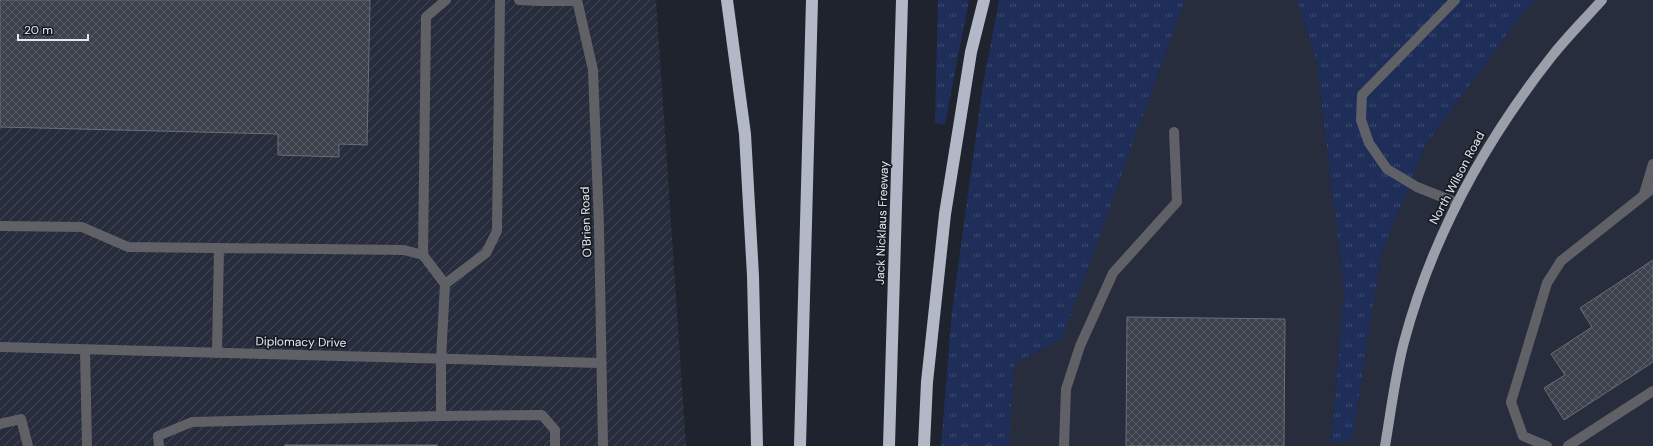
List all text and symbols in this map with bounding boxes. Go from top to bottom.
scale bar [18,16,88,42]
text: 20 m [24,22,53,38]
street label: North Wilson Road [1426,129,1488,227]
street label: Jack Nicklaus Freeway [872,160,892,285]
street label: O'Brien Road [577,186,595,258]
street label: Diplomacy Drive [255,333,347,351]

